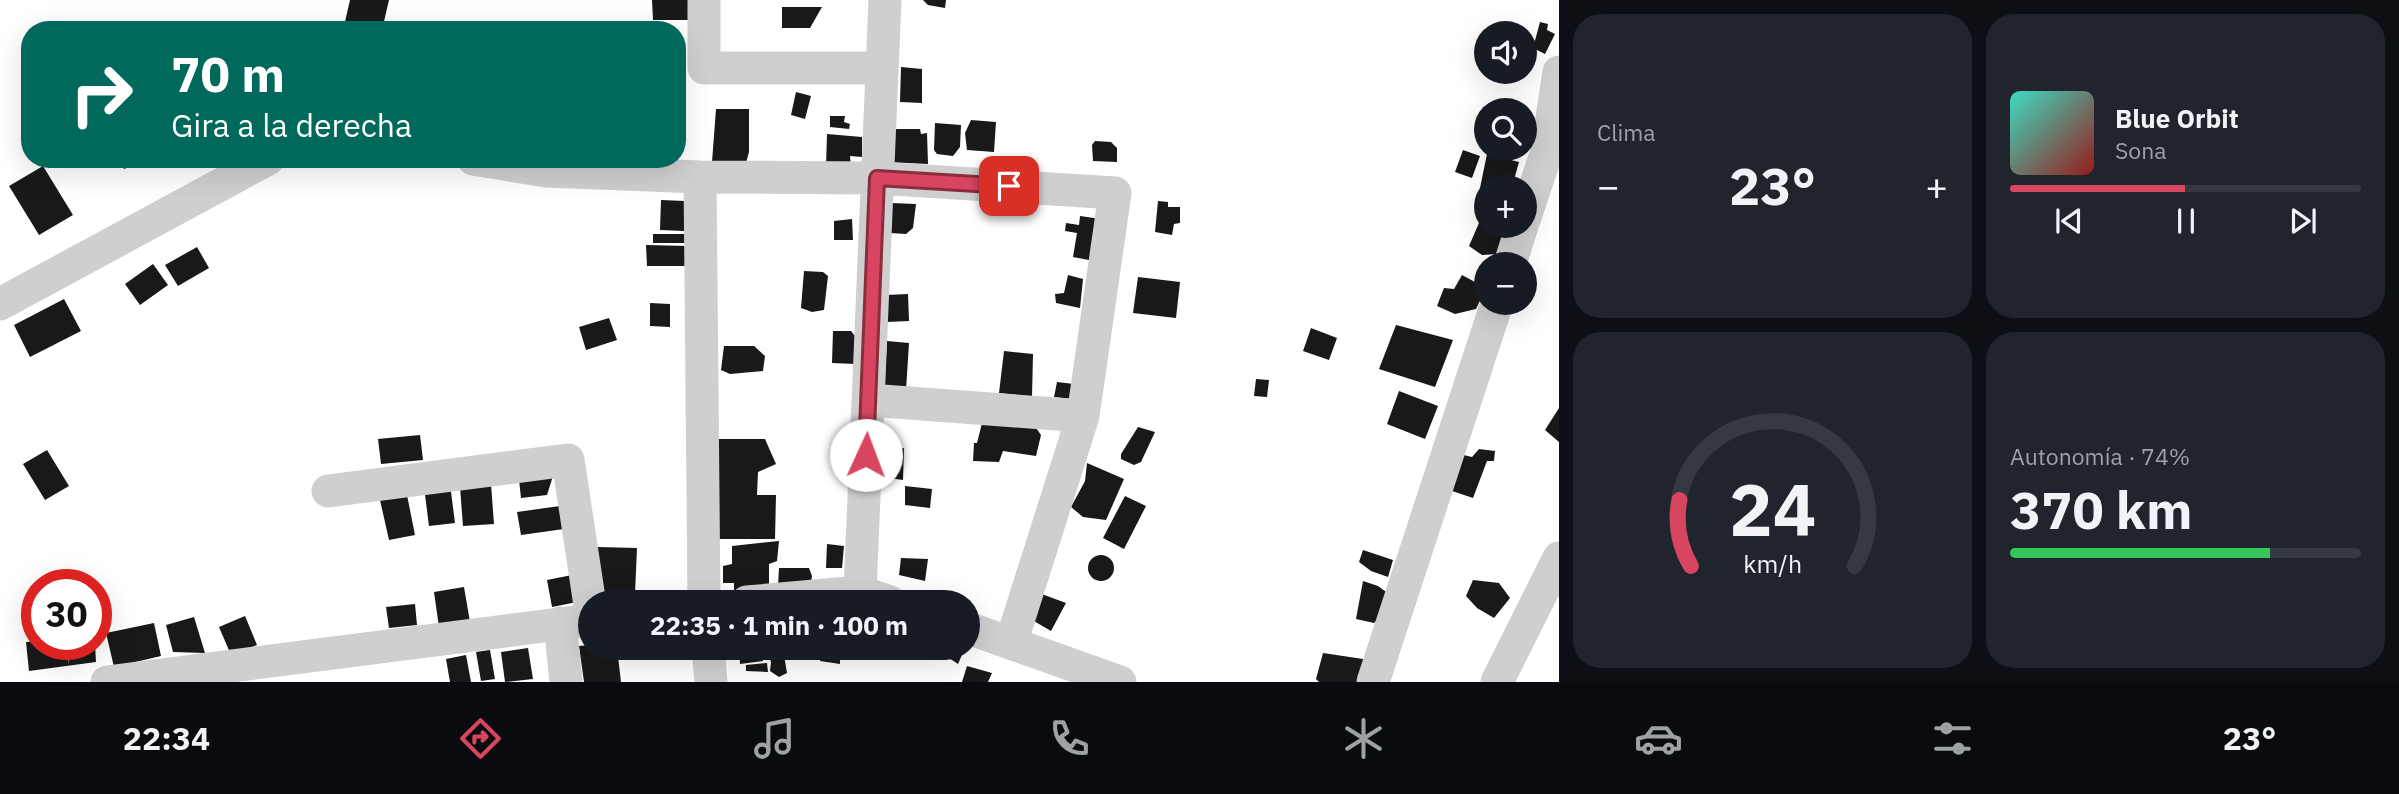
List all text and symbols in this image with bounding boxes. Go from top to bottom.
map controls [1474,21,1537,315]
button: sound [1474,21,1537,84]
text: 70 m [171,42,285,105]
icon: right [56,49,147,140]
button: search [1474,98,1537,161]
text: Blue Orbit [2115,101,2239,135]
text: Gira a la derecha [171,104,412,146]
text: Clima [1597,117,1656,147]
text: Sona [2115,135,2167,165]
text: 23° [1729,152,1816,219]
pin [979,156,1039,216]
text: − [1597,161,1620,210]
text: + [1925,161,1948,210]
icon: arrive [990,167,1028,205]
button: + [1474,175,1537,238]
icon: previous [2050,202,2088,240]
icon: pause [2167,202,2205,240]
icon: next [2284,202,2322,240]
button: − [1474,252,1537,315]
position arrow [829,418,903,492]
text: Autonomía · 74% [2010,441,2190,471]
text: 24 [1729,461,1816,556]
text: 370 km [2010,476,2192,543]
text: km/h [1743,547,1802,580]
speed limit sign: 30 [21,569,112,660]
text: 22:35 · 1 min · 100 m [650,608,908,642]
icon: directions [456,714,505,763]
icon: music [750,714,799,763]
icon: phone [1045,714,1094,763]
icon: climate [1339,714,1388,763]
icon: car [1634,714,1683,763]
icon: filters [1928,714,1977,763]
text: 22:34 [123,717,210,759]
text: 23° [2223,717,2276,759]

